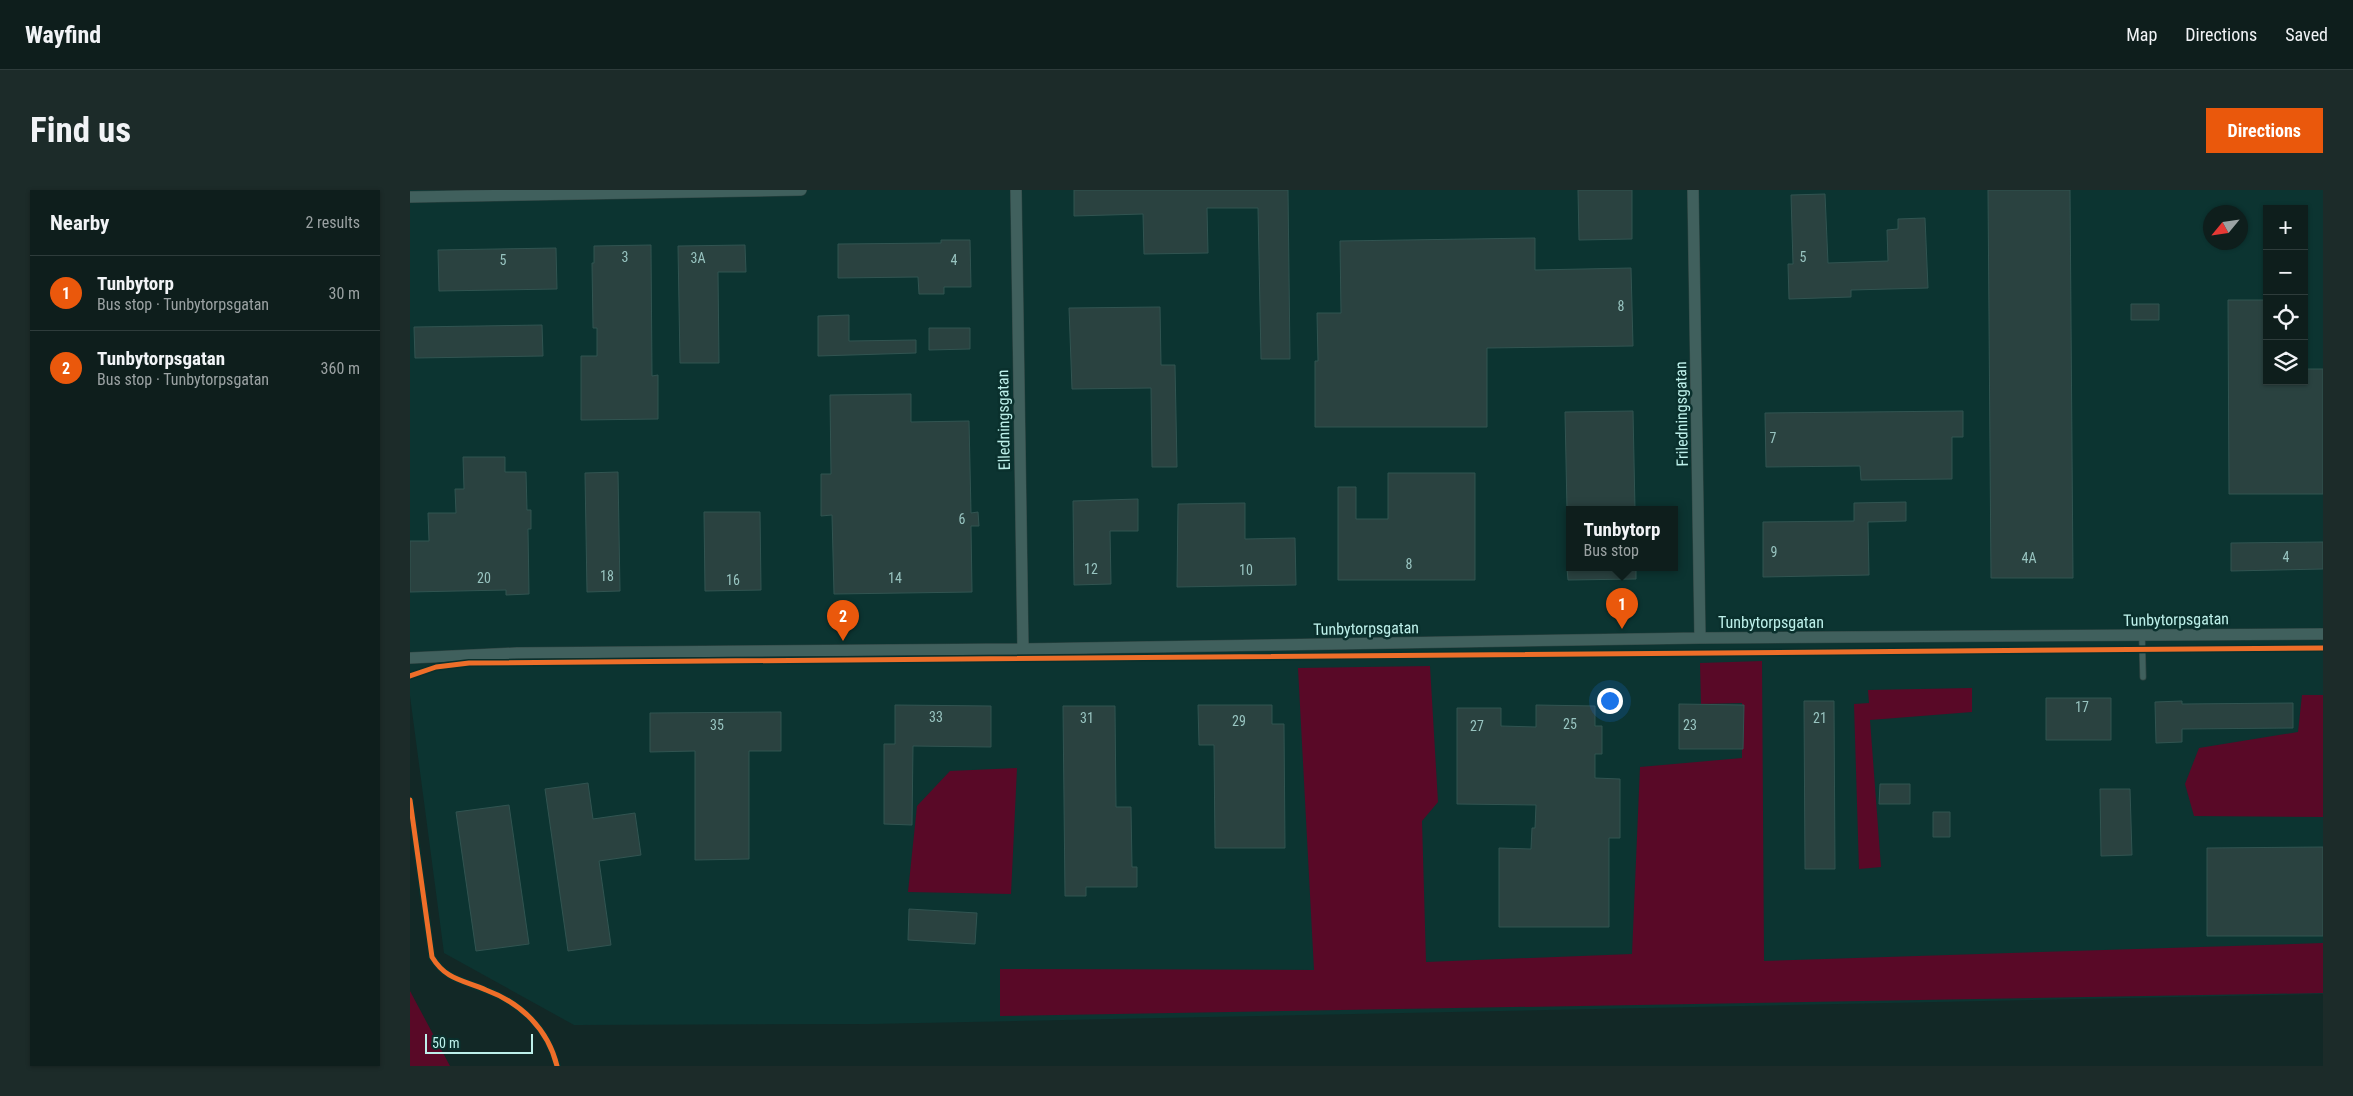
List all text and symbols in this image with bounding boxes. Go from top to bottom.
text: Wayfind [25,21,101,49]
text: Map [2126,24,2157,45]
text: Directions [2185,24,2257,45]
text: Saved [2285,24,2328,45]
button: Directions [2206,108,2323,153]
text: Find us [30,110,131,151]
north arrow [2203,205,2248,250]
map controls [2263,205,2308,385]
button: + [2263,205,2308,250]
text: Nearby [50,211,109,235]
text: 2 results [305,213,360,232]
house number: 3 [622,249,628,265]
house number: 5 [1800,249,1807,265]
house number: 3A [691,250,705,266]
button: − [2263,250,2308,295]
house number: 5 [500,252,507,268]
house number: 4 [951,252,958,268]
text: Tunbytorp [97,272,174,295]
text: 1 [62,284,70,303]
text: 30 m [328,284,360,303]
text: Bus stop · Tunbytorpsgatan [97,295,269,314]
button: locate [2263,295,2308,340]
house number: 8 [1618,298,1625,314]
button: layers [2263,340,2308,385]
text: Tunbytorpsgatan [97,347,225,370]
text: 2 [62,359,70,378]
text: 360 m [321,359,360,378]
street label: Friledningsgatan [1671,361,1692,467]
street label: Elledningsgatan [993,369,1014,471]
text: Bus stop · Tunbytorpsgatan [97,370,269,389]
house number: 7 [1770,430,1777,446]
popup [1566,506,1678,571]
house number: 6 [959,511,966,527]
text: Tunbytorp [1584,518,1660,541]
text: Bus stop [1584,541,1639,560]
house number: 9 [1771,544,1777,560]
house number: 4 [2283,549,2290,565]
house number: 4A [2022,550,2036,566]
house number: 8 [1406,556,1413,572]
house number: 12 [1084,561,1098,577]
house number: 10 [1239,562,1253,578]
house number: 18 [600,568,614,584]
house number: 20 [477,570,491,586]
house number: 14 [888,570,902,586]
house number: 16 [726,572,740,588]
pin: 1 [1606,588,1638,629]
pin: 2 [827,600,859,641]
street label: Tunbytorpsgatan [2123,609,2229,630]
street label: Tunbytorpsgatan [1718,613,1824,632]
street label: Tunbytorpsgatan [1313,618,1419,639]
your location [1597,688,1623,714]
house number: 17 [2075,699,2089,715]
house number: 33 [929,709,943,725]
house number: 31 [1080,710,1094,726]
house number: 21 [1813,710,1827,726]
house number: 29 [1232,713,1246,729]
house number: 25 [1563,716,1577,732]
house number: 35 [710,717,724,733]
house number: 23 [1683,717,1697,733]
house number: 27 [1470,718,1484,734]
scale bar [425,1031,532,1054]
text: 50 m [432,1035,460,1051]

